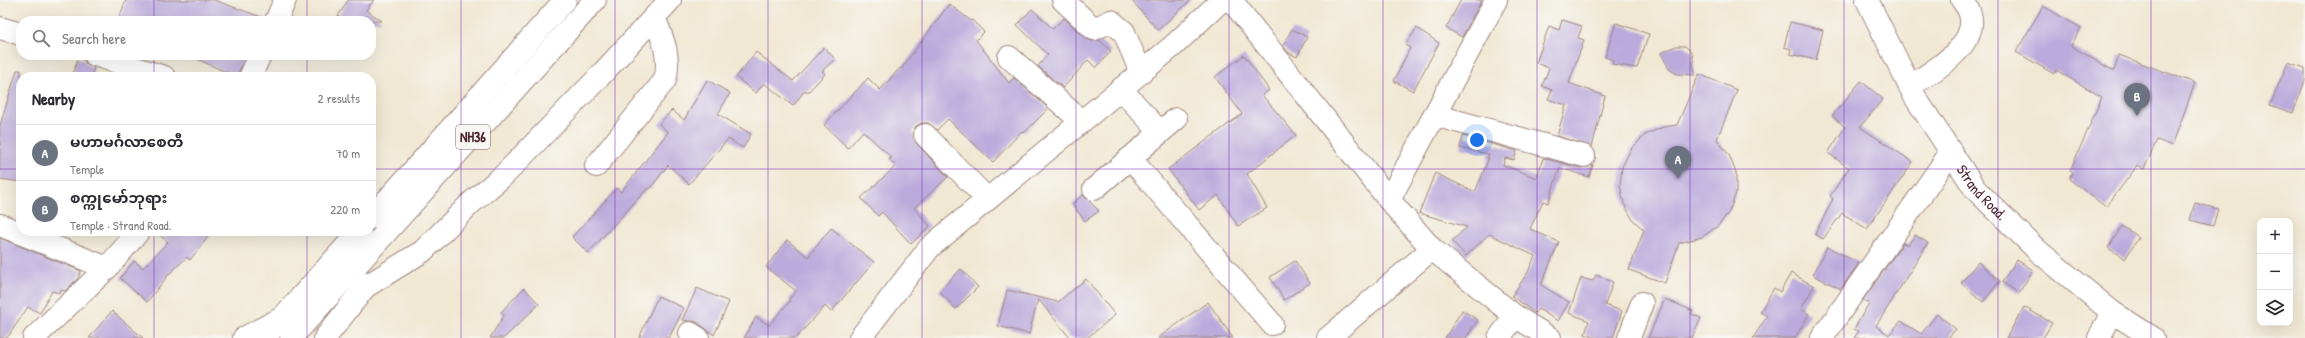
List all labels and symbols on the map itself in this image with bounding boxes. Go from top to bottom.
pin: B [2124,83,2150,116]
road number: NH36 [456,125,490,149]
your location [1467,130,1487,150]
pin: A [1665,146,1691,179]
street label: Strand Road. [1952,160,2012,225]

